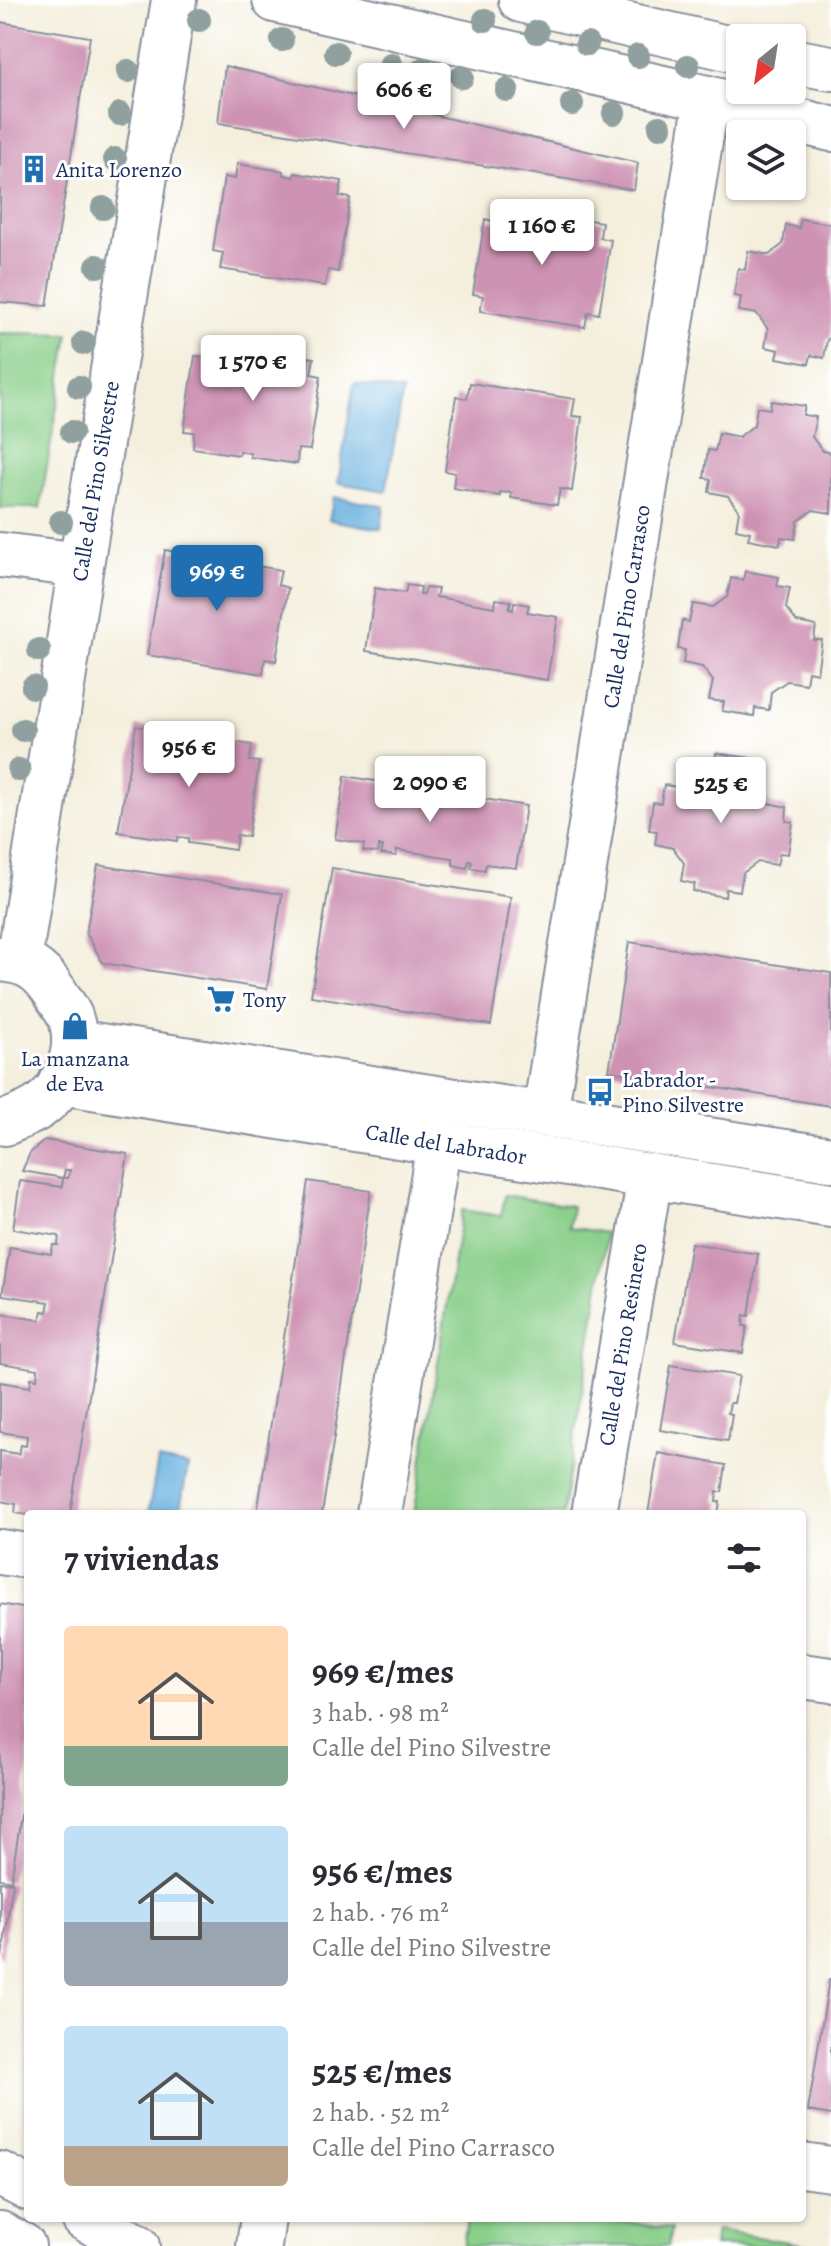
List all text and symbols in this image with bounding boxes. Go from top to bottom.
north arrow [726,24,806,104]
map controls [726,24,806,200]
pin: 606 € [348,63,460,131]
text: 606 € [376,71,432,106]
button: layers [726,120,806,200]
building icon: Anita Lorenzo [19,154,49,184]
place label: Anita Lorenzo [55,155,182,185]
pin: 1 160 € [468,199,616,267]
text: 1 160 € [508,207,576,242]
pin: 1 570 € [179,335,327,403]
text: 1 570 € [219,343,287,378]
street label: Calle del Pino Silvestre [65,379,127,583]
street label: Calle del Pino Carrasco [596,503,658,711]
pin: 969 € [161,545,273,613]
text: 969 € [189,553,245,588]
pin: 956 € [133,721,245,789]
text: 956 € [162,729,216,764]
pin: 2 090 € [356,756,504,824]
pin: 525 € [665,757,777,825]
text: 2 090 € [393,764,467,799]
text: 525 € [694,765,748,800]
supermarket icon: Tony [206,984,236,1014]
place label: Tony [243,985,286,1015]
shop icon: La manzana de Eva [60,1011,90,1041]
place label: La manzana de Eva [20,1044,130,1099]
place label: Labrador - Pino Silvestre [622,1065,744,1120]
bus stop icon: Labrador - Pino Silvestre [585,1077,615,1107]
street label: Calle del Labrador [363,1117,529,1172]
street label: Calle del Pino Resinero [592,1241,655,1448]
text: 7 viviendas [64,1535,219,1582]
icon: filters [722,1536,766,1580]
text: 969 €/mes [312,1648,454,1695]
icon: home [128,1658,224,1754]
text: 3 hab. · 98 m² [312,1695,449,1730]
text: Calle del Pino Silvestre [312,1730,551,1765]
text: 956 €/mes [312,1848,453,1895]
icon: home [128,1858,224,1954]
text: 2 hab. · 76 m² [312,1895,449,1930]
text: Calle del Pino Silvestre [312,1930,551,1965]
text: 525 €/mes [312,2048,452,2095]
icon: home [128,2058,224,2154]
text: 2 hab. · 52 m² [312,2095,449,2130]
text: Calle del Pino Carrasco [312,2130,555,2165]

